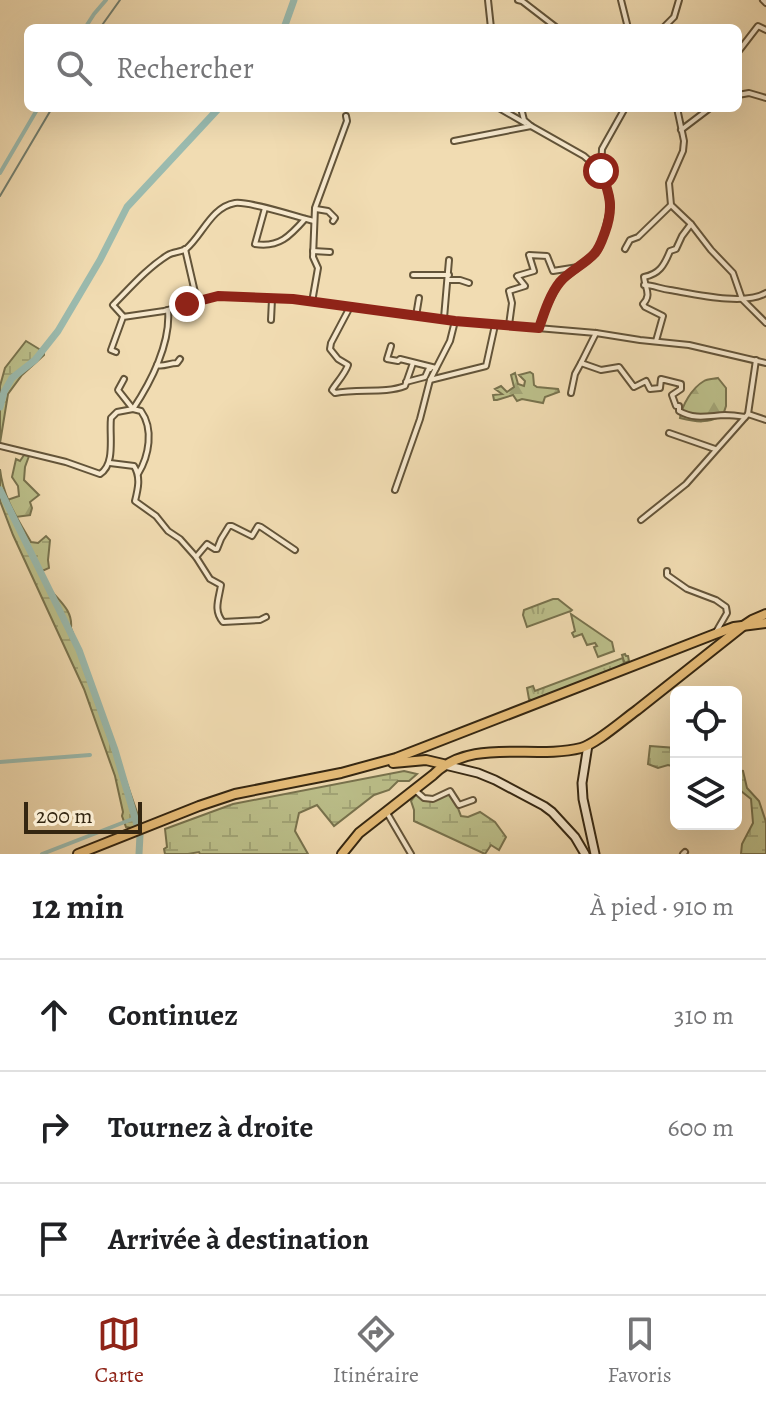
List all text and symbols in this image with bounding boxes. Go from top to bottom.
search box [24,24,742,112]
icon: search [52,46,96,90]
text: Rechercher [116,48,254,88]
route start [583,153,619,189]
route end [169,286,205,322]
map controls [670,686,742,830]
button: locate [670,686,742,758]
button: layers [670,758,742,830]
scale bar [24,798,142,834]
text: 200 m [36,801,93,831]
text: 12 min [32,883,124,930]
text: À pied · 910 m [590,889,734,924]
icon: ahead [32,993,76,1037]
text: Continuez [108,995,238,1035]
text: 310 m [674,998,734,1033]
icon: right [32,1105,76,1149]
text: Tournez à droite [108,1107,313,1147]
text: 600 m [667,1110,734,1145]
icon: arrive [32,1217,76,1261]
text: Arrivée à destination [108,1219,369,1259]
tab: Carte [94,1312,144,1390]
tab: Itinéraire [333,1312,419,1390]
tab: Favoris [608,1312,672,1390]

